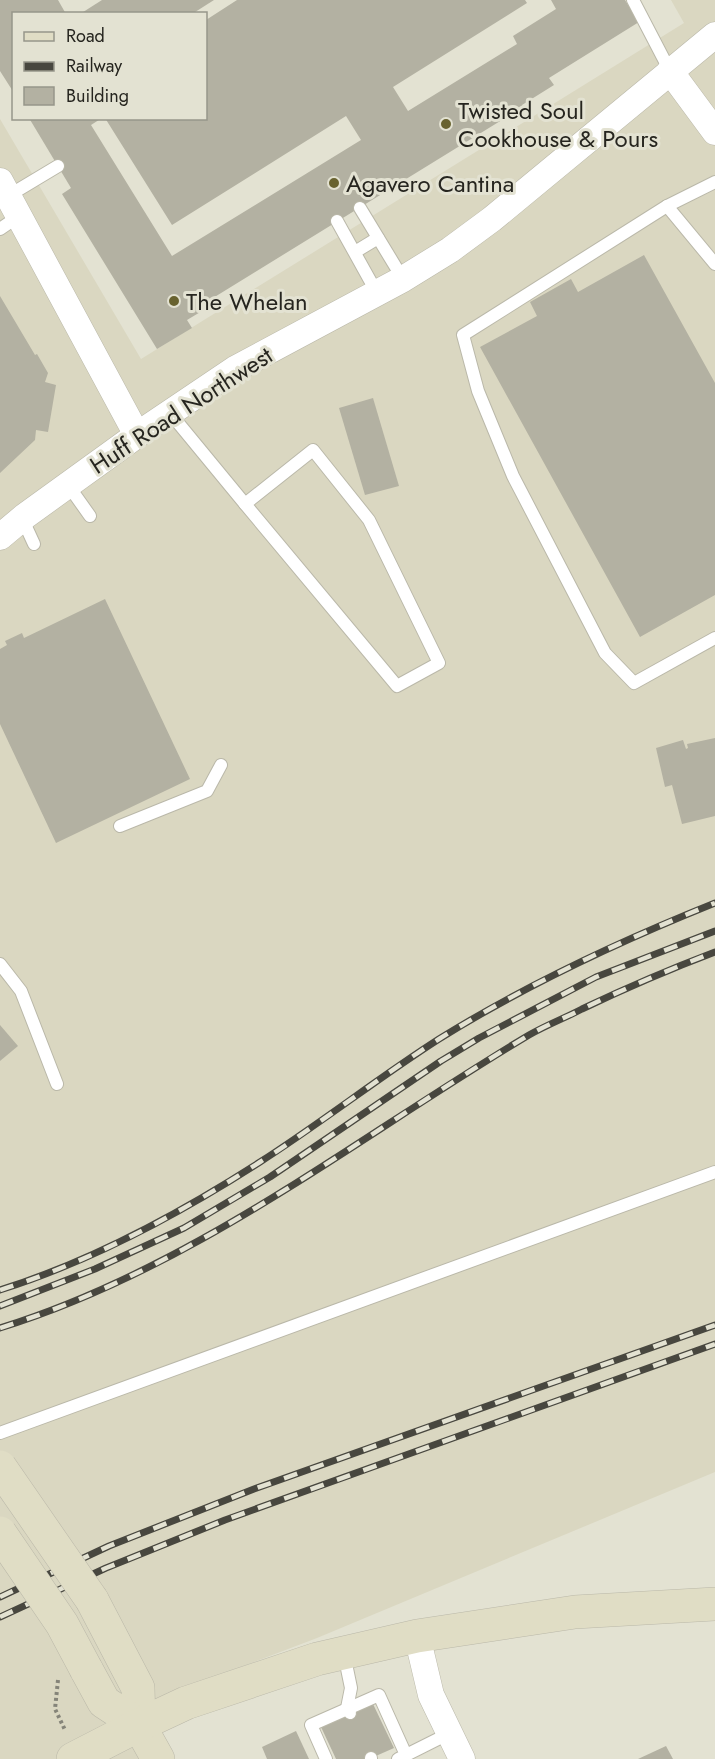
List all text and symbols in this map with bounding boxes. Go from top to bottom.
legend [12,12,207,120]
text: Road [66,23,105,49]
text: Railway [66,53,122,79]
text: Building [66,83,129,109]
place label: Twisted Soul Cookhouse & Pours [458,93,658,156]
marker: Twisted Soul Cookhouse & Pours [439,117,453,131]
place label: Agavero Cantina [346,166,514,201]
marker: Agavero Cantina [327,176,341,190]
place label: The Whelan [186,284,308,319]
marker: The Whelan [167,294,181,308]
street label: Huff Road Northwest [83,338,279,482]

